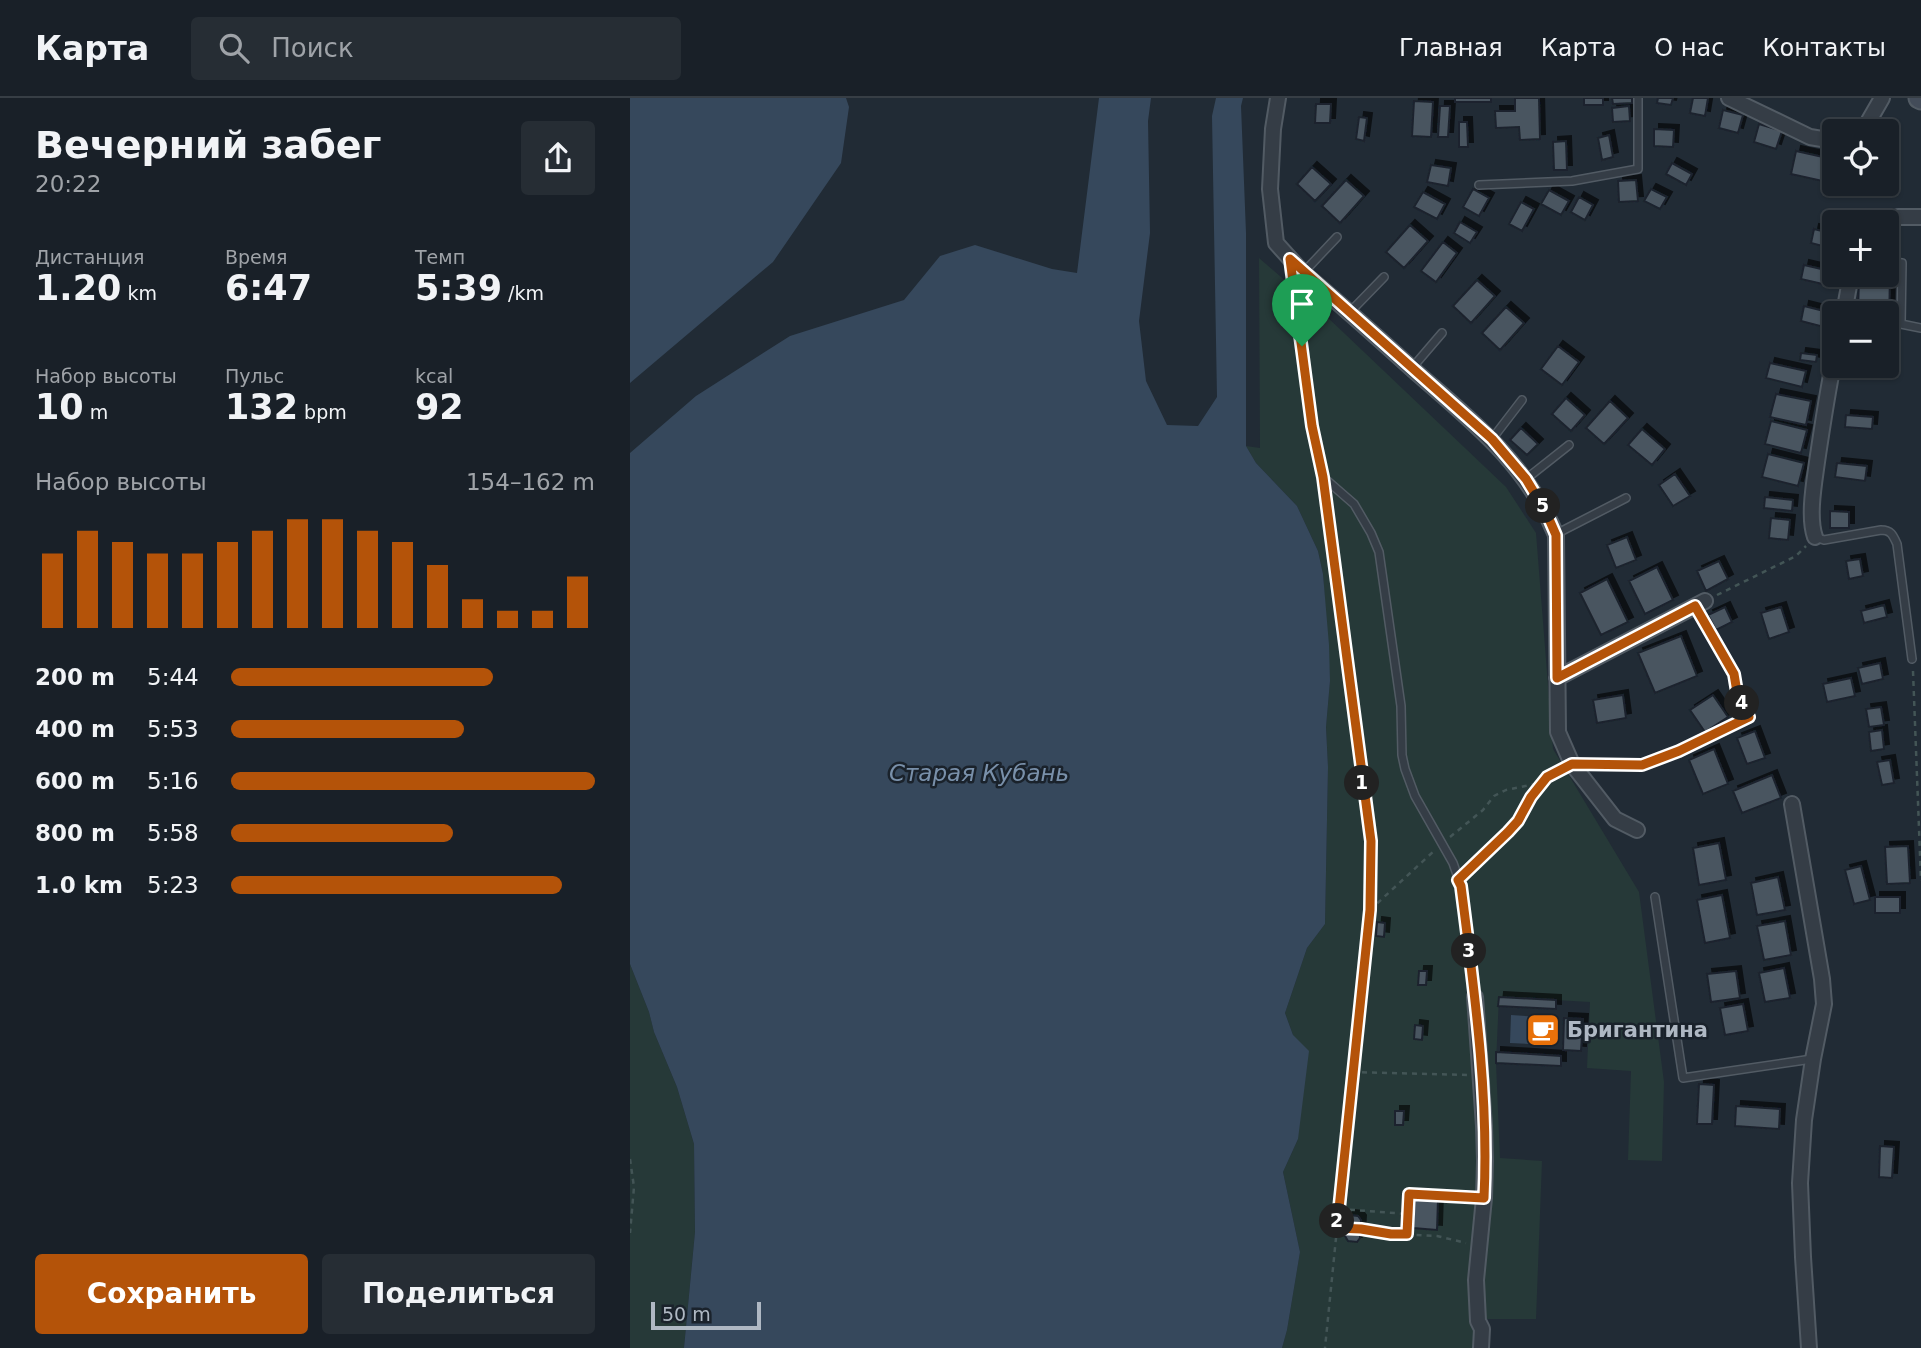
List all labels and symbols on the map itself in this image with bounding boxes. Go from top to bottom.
pin [1272,274,1332,346]
pin: 5 [1525,488,1560,524]
pin: 4 [1724,686,1760,720]
water label: Старая Кубань [889,760,1069,786]
pin: 1 [1344,766,1380,800]
pin: 3 [1452,934,1486,968]
cafe icon: Бригантина [1524,1011,1562,1049]
place label: Бригантина [1567,1018,1708,1042]
pin: 2 [1320,1204,1354,1238]
scale bar [651,1299,761,1331]

